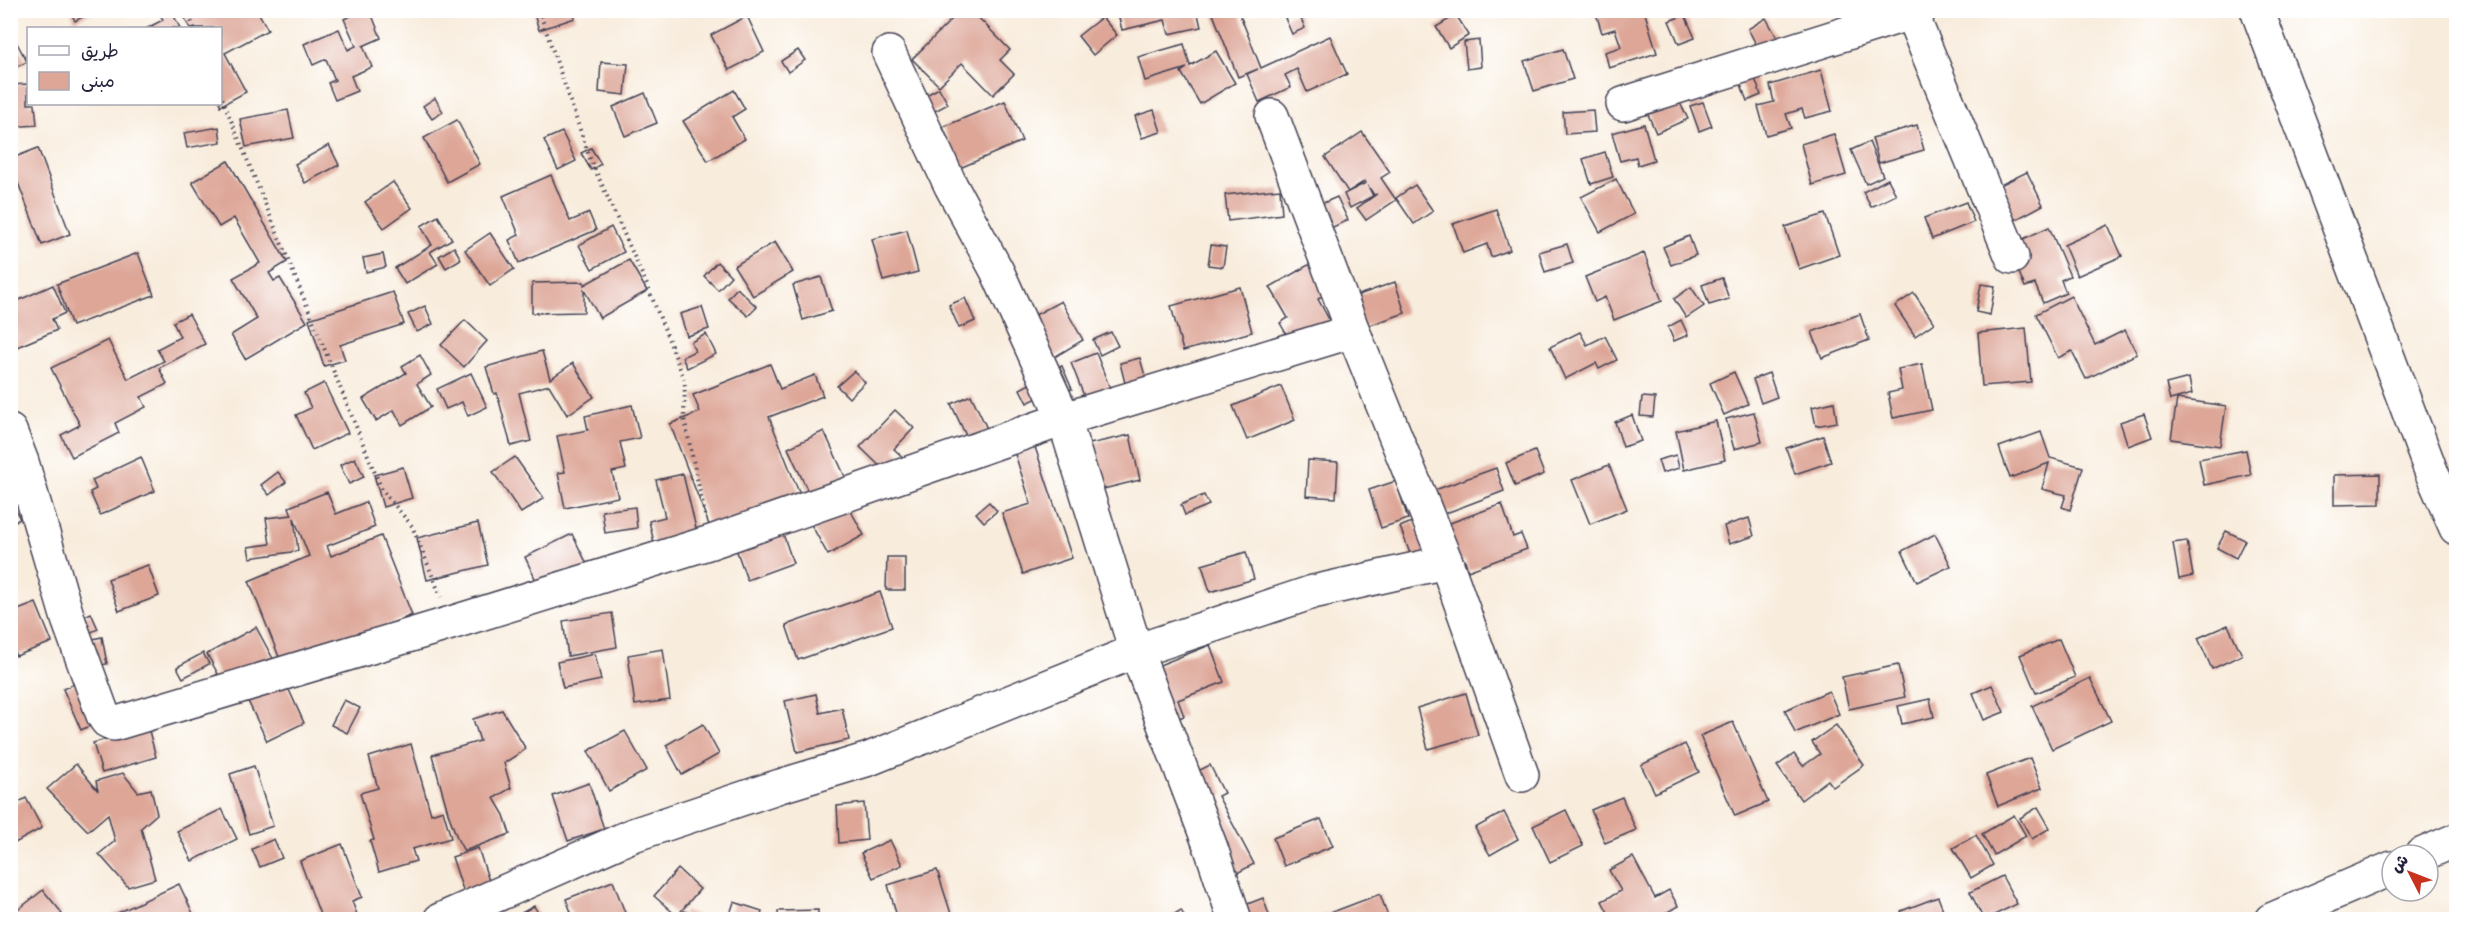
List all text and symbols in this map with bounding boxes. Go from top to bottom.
legend [27,27,222,105]
text: طريق [81,41,119,62]
text: مبنى [81,71,115,92]
north arrow [2380,843,2440,903]
text: ش [2387,851,2412,876]

